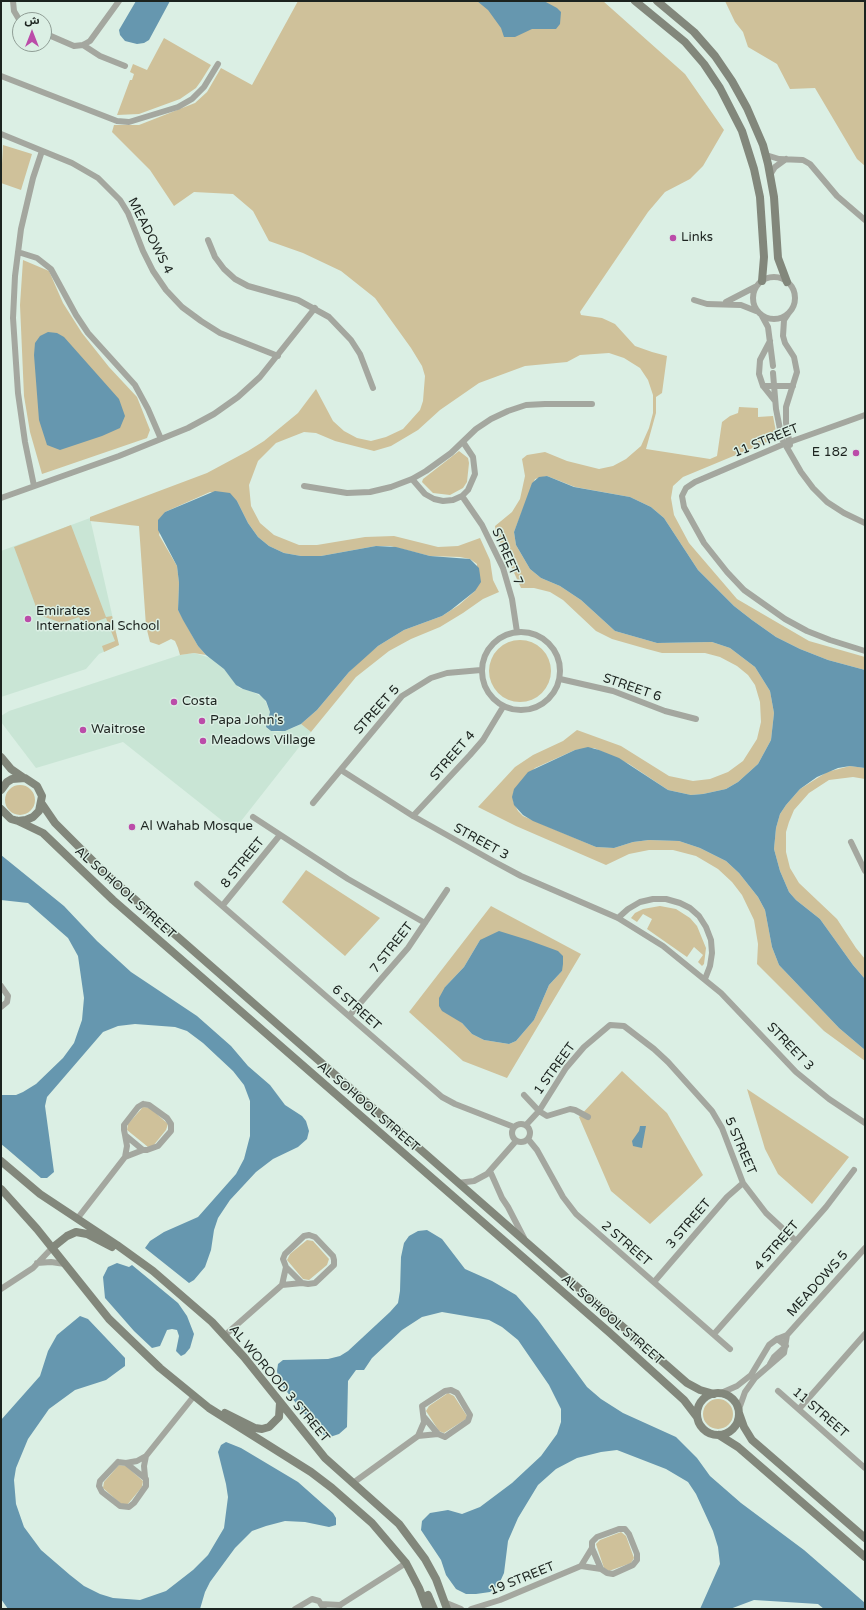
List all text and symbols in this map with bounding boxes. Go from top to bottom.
north arrow [12,12,52,52]
text: ش [24,14,40,27]
street label: MEADOWS 4 [124,195,176,277]
place label: Links [681,230,713,246]
marker: Links [668,233,678,243]
street label: 11 STREET [731,421,801,461]
place label: E 182 [812,445,848,461]
marker: E 182 [851,448,861,458]
street label: STREET 7 [488,526,526,588]
place label: Emirates International School [36,604,159,635]
marker: Emirates International School [23,614,33,624]
street label: STREET 6 [601,671,663,705]
street label: STREET 5 [351,682,403,738]
place label: Costa [182,694,217,710]
marker: Costa [169,697,179,707]
place label: Papa John's [210,713,284,729]
marker: Papa John's [197,716,207,726]
place label: Waitrose [91,722,145,738]
marker: Waitrose [78,725,88,735]
street label: STREET 4 [427,728,479,784]
place label: Meadows Village [211,733,315,749]
marker: Meadows Village [198,736,208,746]
place label: Al Wahab Mosque [140,819,253,835]
street label: STREET 3 [451,820,511,864]
marker: Al Wahab Mosque [127,822,137,832]
street label: 8 STREET [218,834,268,892]
street label: AL SOHOOL STREET [71,844,179,942]
street label: 7 STREET [367,919,417,977]
street label: 6 STREET [328,982,384,1034]
street label: STREET 3 [763,1020,817,1074]
street label: 1 STREET [531,1040,579,1098]
street label: AL SOHOOL STREET [314,1058,422,1156]
street label: 5 STREET [721,1115,759,1177]
street label: 3 STREET [663,1196,715,1252]
street label: 2 STREET [598,1218,654,1270]
street label: 4 STREET [751,1218,803,1274]
street label: MEADOWS 5 [784,1248,852,1320]
street label: AL SOHOOL STREET [558,1271,666,1369]
street label: AL WOROOD 3 STREET [225,1322,333,1446]
street label: 11 STREET [789,1385,851,1441]
street label: 19 STREET [487,1559,557,1599]

